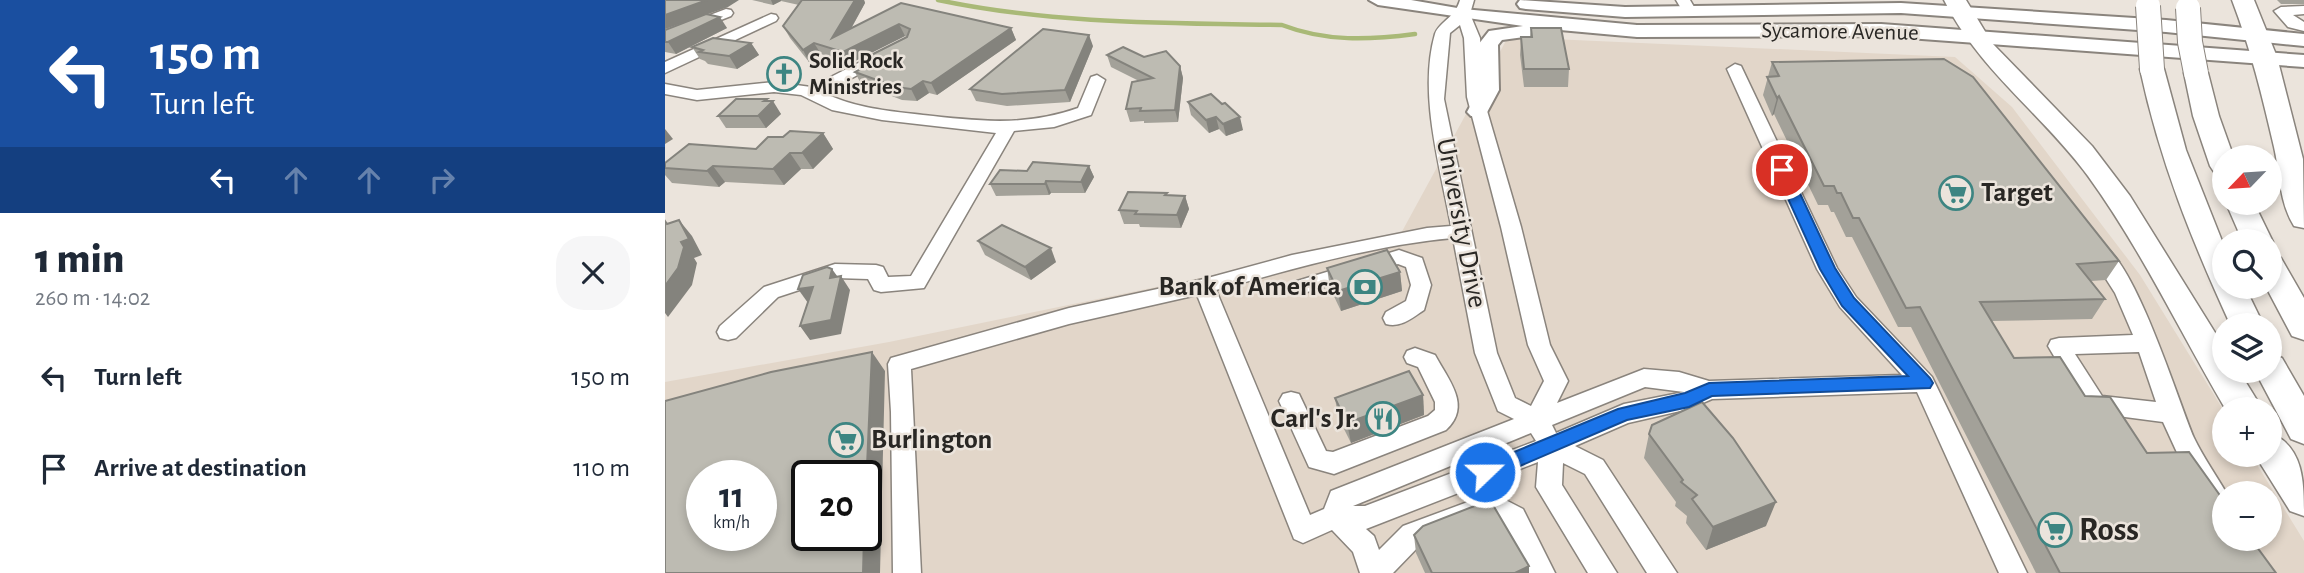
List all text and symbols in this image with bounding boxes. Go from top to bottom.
street label: Sycamore Avenue [1761,19,1919,45]
icon: left [35,28,126,119]
text: 150 m [150,30,261,79]
place label: Solid Rock Ministries [809,50,904,99]
church icon: Solid Rock Ministries [765,55,803,93]
text: Turn left [150,88,254,120]
street label: University Drive [1431,136,1491,310]
pin [1752,140,1812,200]
north arrow [2212,145,2282,215]
map controls [2212,145,2282,551]
icon: arrive [1763,151,1801,189]
icon: left [204,161,242,199]
icon: ahead [277,161,315,199]
icon: ahead [350,161,388,199]
icon: right [423,161,461,199]
supermarket icon: Target [1937,174,1975,212]
place label: Target [1981,179,2053,207]
button: search [2212,229,2282,299]
button: close [556,236,630,310]
text: 1 min [35,238,124,280]
bank icon: Bank of America [1346,268,1384,306]
place label: Bank of America [1158,273,1341,301]
text: 260 m · 14:02 [35,287,150,310]
button: layers [2212,313,2282,383]
icon: left [35,359,73,397]
text: Turn left [94,364,182,390]
text: 150 m [571,364,630,390]
button: + [2212,397,2282,467]
restaurant icon: Carl's Jr. [1364,400,1402,438]
place label: Carl's Jr. [1271,405,1359,433]
supermarket icon: Burlington [827,421,865,459]
place label: Burlington [871,426,992,454]
position arrow [1448,435,1522,509]
icon: arrive [35,450,73,488]
text: Arrive at destination [94,455,307,481]
text: 110 m [573,455,630,481]
speed limit sign: 20 [791,460,882,551]
text: 11 [719,479,744,514]
button: − [2212,481,2282,551]
supermarket icon: Ross [2036,511,2074,549]
text: km/h [713,514,750,532]
place label: Ross [2079,514,2139,547]

